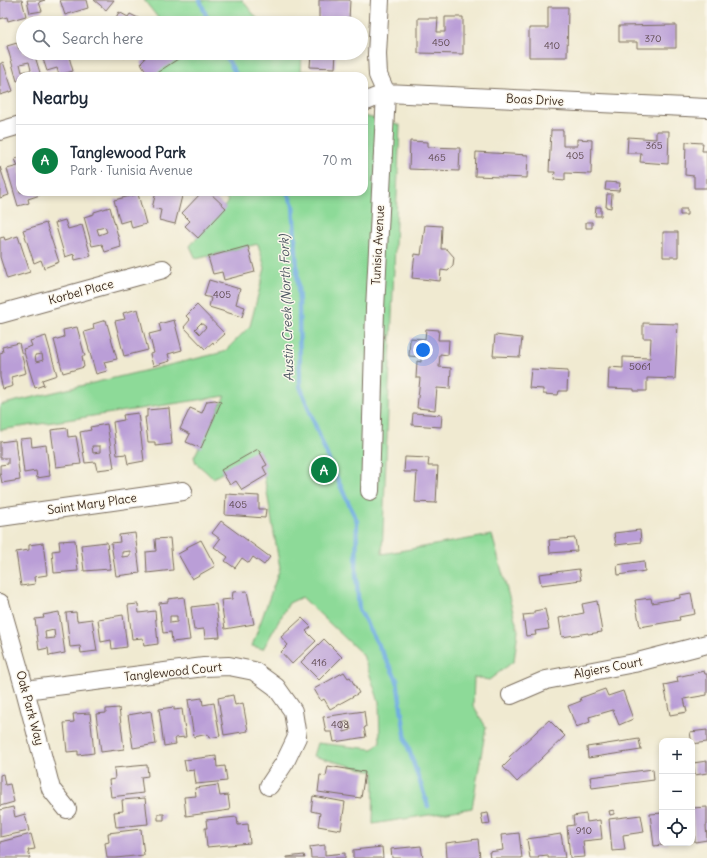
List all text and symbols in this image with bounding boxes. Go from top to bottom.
search box [16,16,368,60]
icon: search [30,27,52,49]
text: Search here [62,29,143,48]
house number: 370 [644,32,662,45]
house number: 450 [432,36,450,49]
house number: 410 [544,39,560,52]
text: Nearby [32,87,88,109]
street label: Boas Drive [506,90,564,109]
house number: 365 [645,139,663,152]
text: Tanglewood Park [70,143,186,162]
house number: 405 [566,149,584,162]
house number: 465 [428,151,446,164]
text: A [41,152,49,169]
text: 70 m [323,152,352,169]
text: Park · Tunisia Avenue [70,162,193,179]
street label: Tunisia Avenue [368,205,387,285]
water label: Austin Creek (North Fork) [275,233,298,382]
street label: Korbel Place [47,276,115,307]
house number: 405 [213,288,231,301]
your location [413,340,433,360]
house number: 5061 [629,360,651,373]
pin: A [311,455,337,485]
street label: Saint Mary Place [46,490,138,517]
house number: 405 [229,498,247,511]
street label: Algiers Court [572,653,644,682]
house number: 416 [311,656,327,669]
street label: Tanglewood Court [123,659,223,684]
street label: Oak Park Way [13,669,48,747]
house number: 408 [331,718,349,731]
map controls [659,738,695,846]
button: + [659,738,695,774]
button: − [659,774,695,810]
button: locate [659,810,695,846]
house number: 910 [576,824,592,837]

